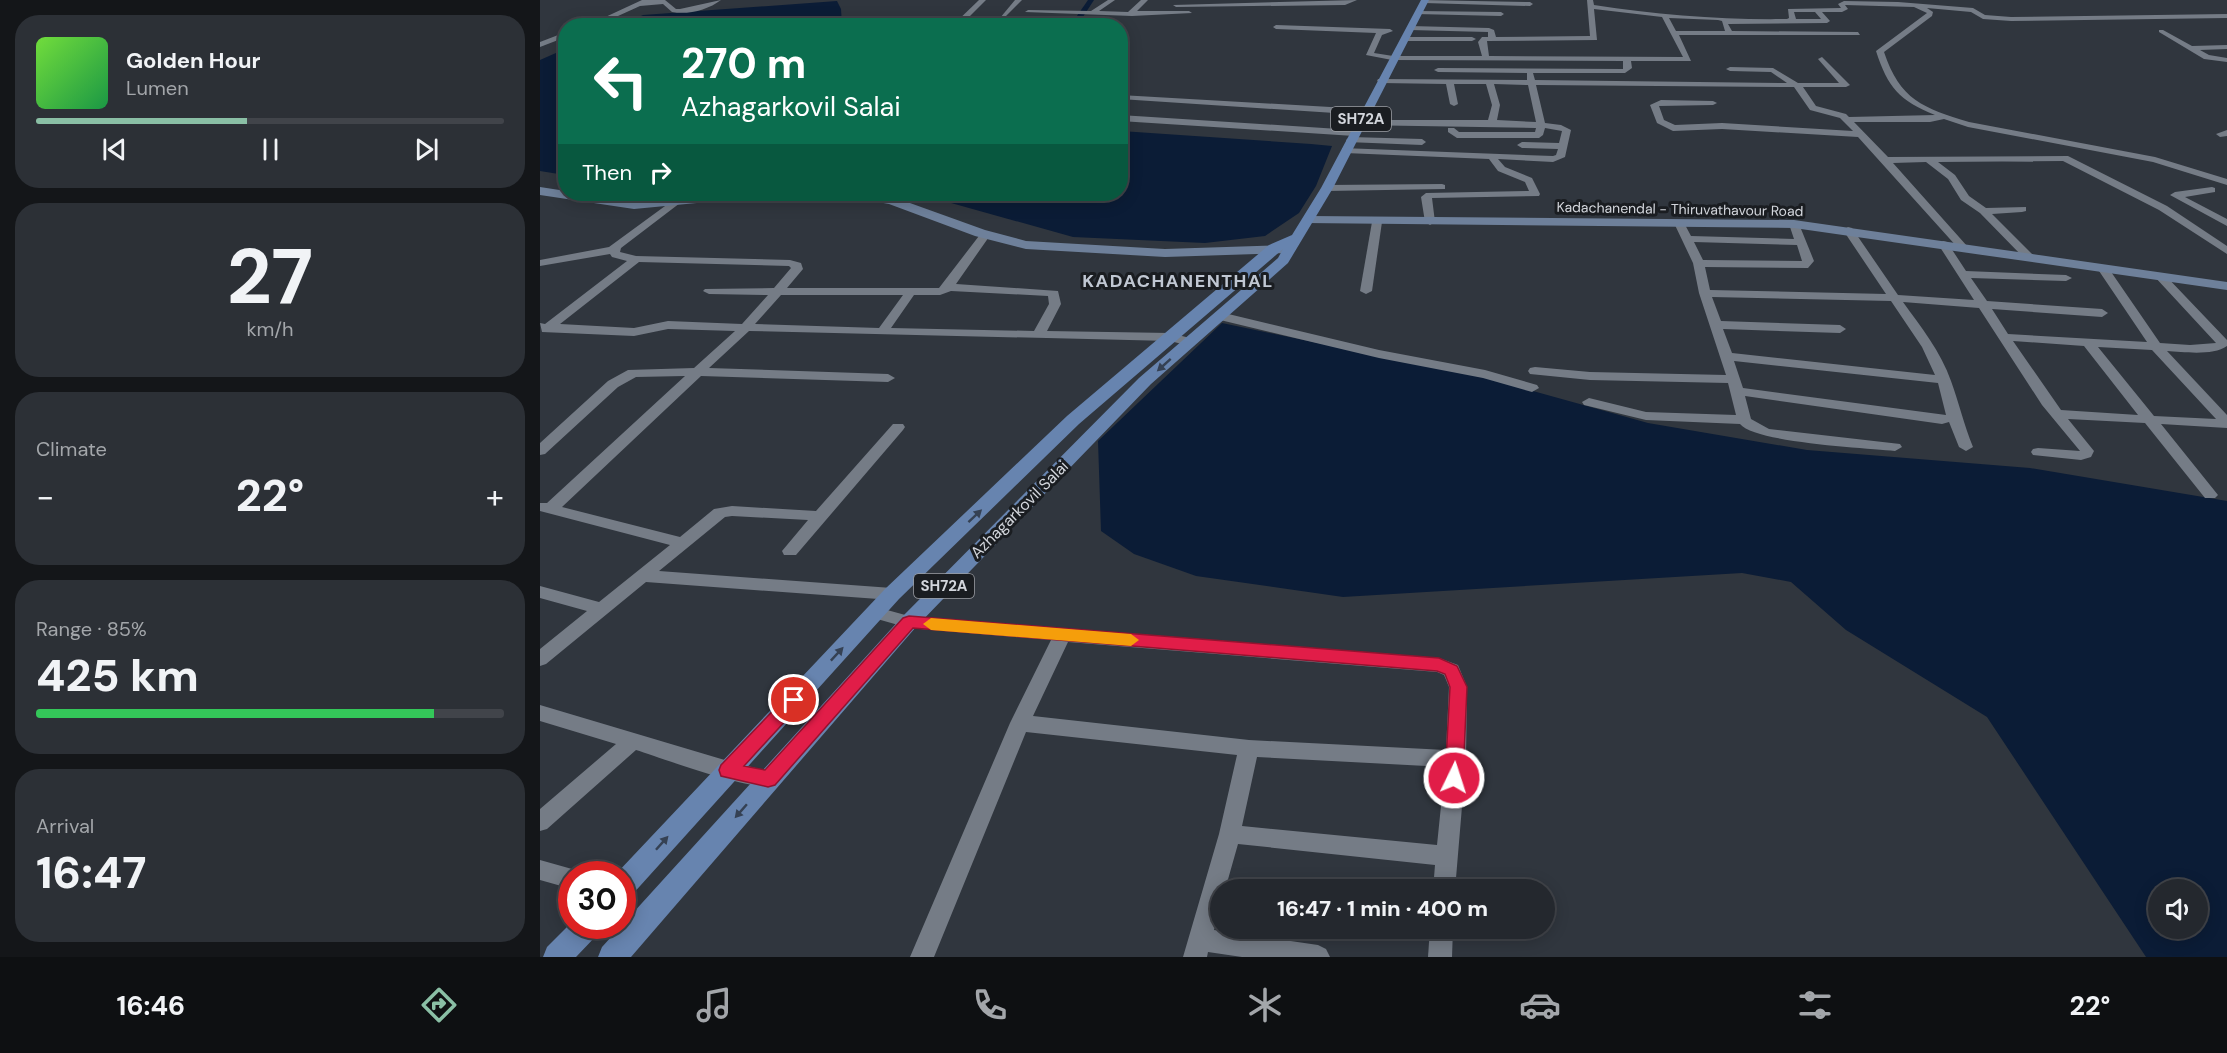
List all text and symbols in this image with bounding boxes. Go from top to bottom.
text: 270 m [681,36,806,91]
icon: left [582,42,660,120]
text: Golden Hour [126,46,261,75]
text: Lumen [126,75,189,101]
text: Azhagarkovil Salai [681,89,901,124]
road number: SH72A [1331,107,1391,131]
icon: previous [98,133,131,166]
icon: pause [254,133,287,166]
icon: next [410,133,443,166]
icon: right [644,156,677,189]
text: Then [582,158,632,187]
street label: Kadachanendal - Thiruvathavour Road [1556,198,1804,220]
text: 27 [227,226,313,327]
district label: KADACHANENTHAL [1082,269,1274,293]
text: km/h [246,316,294,342]
one-way arrow [1157,358,1172,371]
text: Climate [36,436,107,462]
street label: Azhagarkovil Salai [966,456,1073,563]
text: 22° [236,466,304,525]
text: − [36,475,54,518]
text: + [486,475,504,518]
one-way arrow [967,509,982,523]
road number: SH72A [914,574,974,598]
text: Range · 85% [36,616,147,642]
text: 425 km [36,646,199,705]
one-way arrow [830,647,844,662]
pin [768,674,819,725]
icon: arrive [777,683,810,716]
position arrow [1422,746,1486,810]
one-way arrow [735,803,748,818]
text: Arrival [36,813,94,839]
one-way arrow [655,836,669,851]
text: 16:47 [36,843,147,902]
speed limit sign: 30 [558,861,636,939]
map controls [2148,879,2208,939]
button: sound [2148,879,2208,939]
text: 16:47 · 1 min · 400 m [1277,894,1488,923]
icon: directions [418,984,460,1026]
icon: music [693,984,735,1026]
icon: phone [969,984,1011,1026]
icon: climate [1244,984,1286,1026]
icon: car [1519,984,1561,1026]
icon: filters [1794,984,1836,1026]
text: 16:46 [117,988,185,1023]
text: 22° [2069,988,2110,1023]

